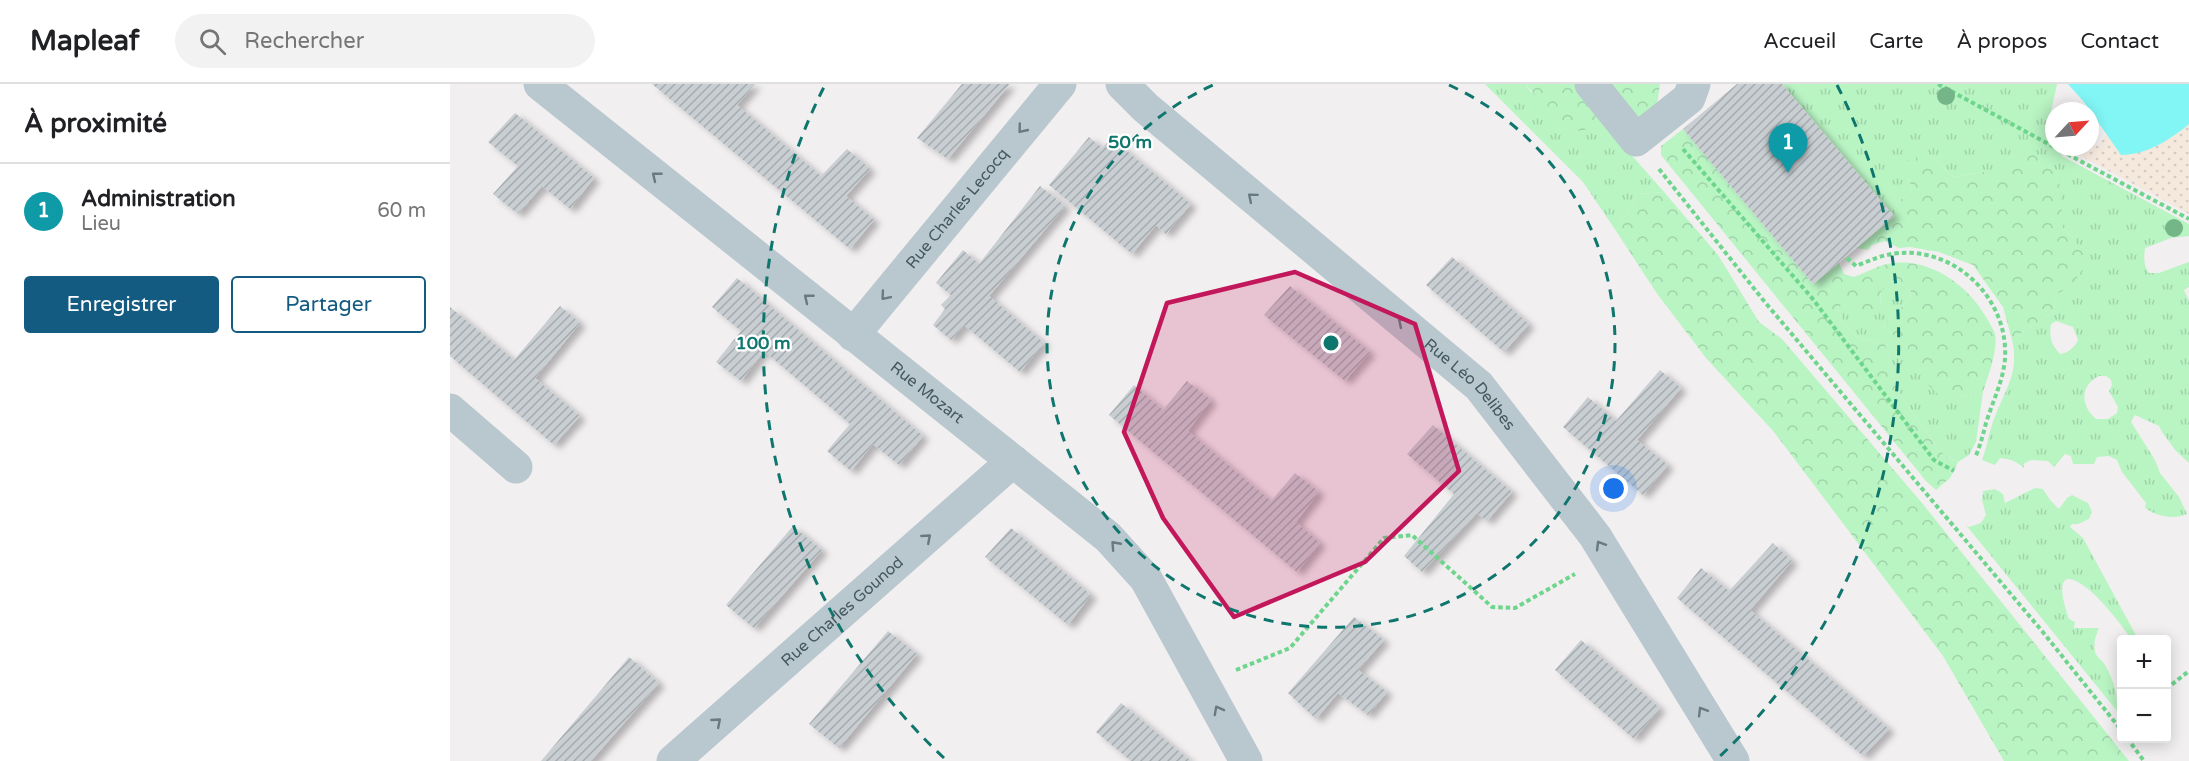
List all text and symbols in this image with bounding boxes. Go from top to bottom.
search box [175,14,595,68]
text: Mapleaf [30,24,139,58]
icon: search [196,25,229,58]
text: Rechercher [244,28,364,54]
text: Accueil [1763,29,1836,54]
text: Carte [1869,29,1923,54]
text: À propos [1956,29,2047,54]
text: Contact [2080,29,2159,54]
north arrow [2045,102,2099,156]
text: À proximité [24,108,167,139]
one-way arrow [1019,122,1030,133]
pin: 1 [1768,124,1808,173]
text: 50 m [1108,131,1152,153]
street label: Rue Charles Lecocq [902,144,1013,273]
one-way arrow [651,173,662,184]
text: Administration [81,186,236,212]
one-way arrow [1248,193,1259,204]
text: 1 [37,199,50,223]
text: 60 m [377,199,426,223]
text: Lieu [81,212,121,236]
button: Enregistrer [24,276,219,333]
button: Partager [231,276,426,333]
one-way arrow [882,289,893,300]
one-way arrow [804,295,815,306]
one-way arrow [1398,318,1409,329]
text: 100 m [735,332,791,354]
centre of rings [1321,333,1341,353]
street label: Rue Léo Delibes [1420,334,1520,434]
street label: Rue Mozart [886,357,968,428]
your location [1599,474,1628,503]
one-way arrow [920,534,931,545]
one-way arrow [1111,541,1122,552]
one-way arrow [1596,541,1608,551]
street label: Rue Charles Gounod [777,552,908,671]
map controls [2117,635,2171,743]
button: + [2117,635,2171,689]
button: − [2117,689,2171,743]
one-way arrow [1214,705,1225,716]
one-way arrow [1698,707,1710,717]
one-way arrow [710,718,721,729]

